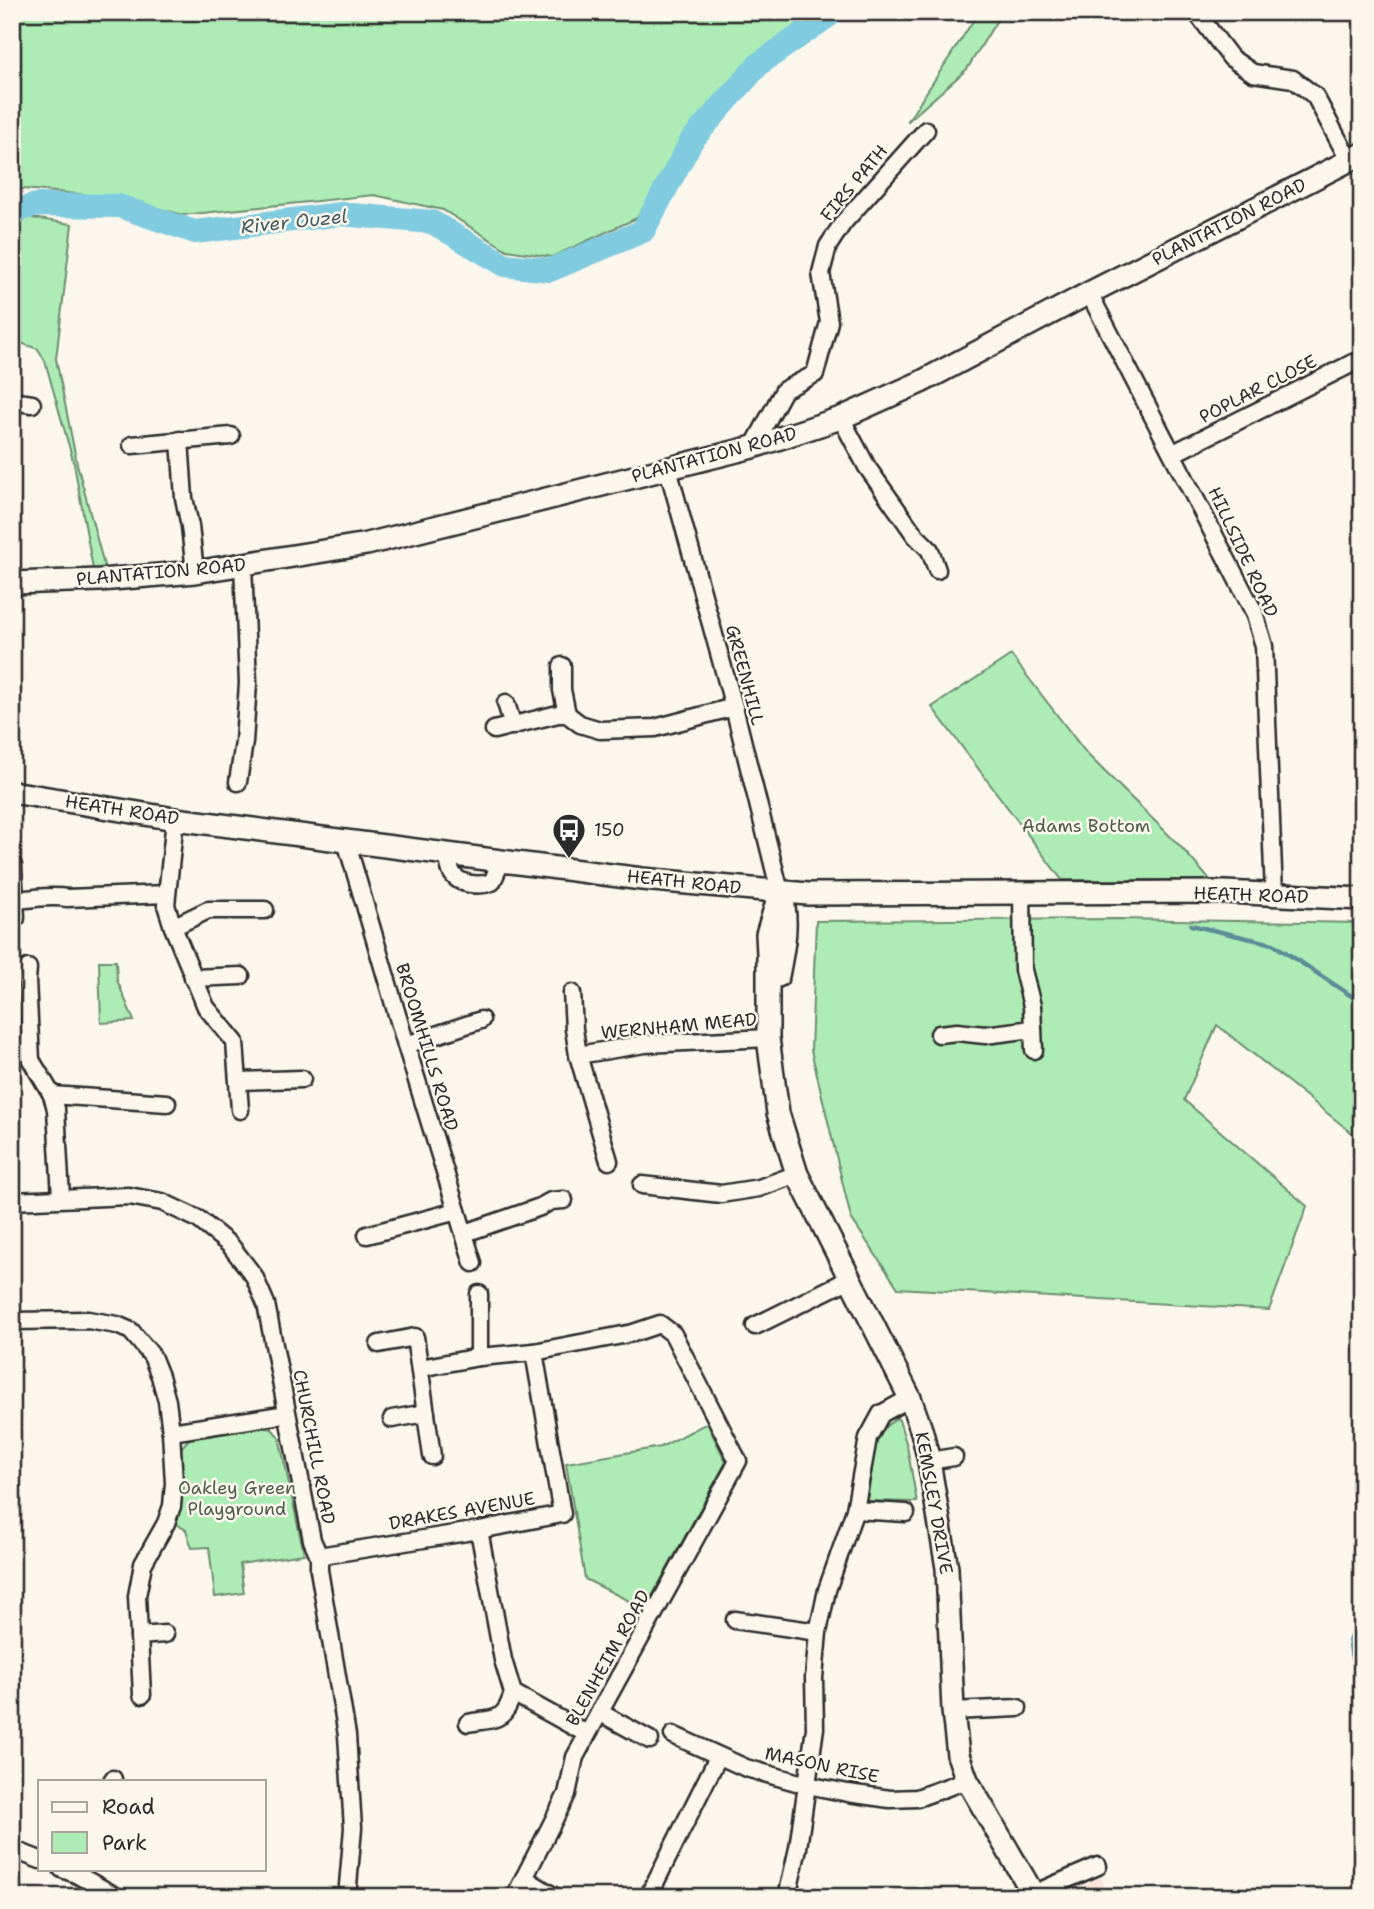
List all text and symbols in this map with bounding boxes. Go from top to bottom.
street label: FIRS PATH [815,140,893,226]
street label: PLANTATION ROAD [1148,173,1310,271]
water label: River Ouzel [239,203,349,240]
street label: POPLAR CLOSE [1195,349,1321,429]
street label: PLANTATION ROAD [629,421,799,489]
street label: HILLSIDE ROAD [1202,483,1284,621]
street label: PLANTATION ROAD [75,553,247,591]
street label: GREENHILL [720,622,770,728]
street label: HEATH ROAD [63,789,181,831]
bus stop icon: 150 [550,811,588,860]
park label: Adams Bottom [1022,814,1150,838]
place label: 150 [594,818,625,842]
street label: HEATH ROAD [626,864,743,900]
street label: HEATH ROAD [1193,881,1309,909]
street label: BROOMHILLS ROAD [390,960,464,1134]
street label: WERNHAM MEAD [600,1007,758,1045]
street label: CHURCHILL ROAD [287,1368,341,1526]
street label: KEMSLEY DRIVE [910,1430,958,1576]
park label: Oakley Green Playground [178,1476,296,1521]
street label: DRAKES AVENUE [387,1486,537,1536]
street label: BLENHEIM ROAD [561,1585,655,1730]
street label: MASON RISE [763,1741,881,1789]
legend [38,1780,266,1870]
text: Road [102,1793,155,1821]
text: Park [102,1829,147,1857]

